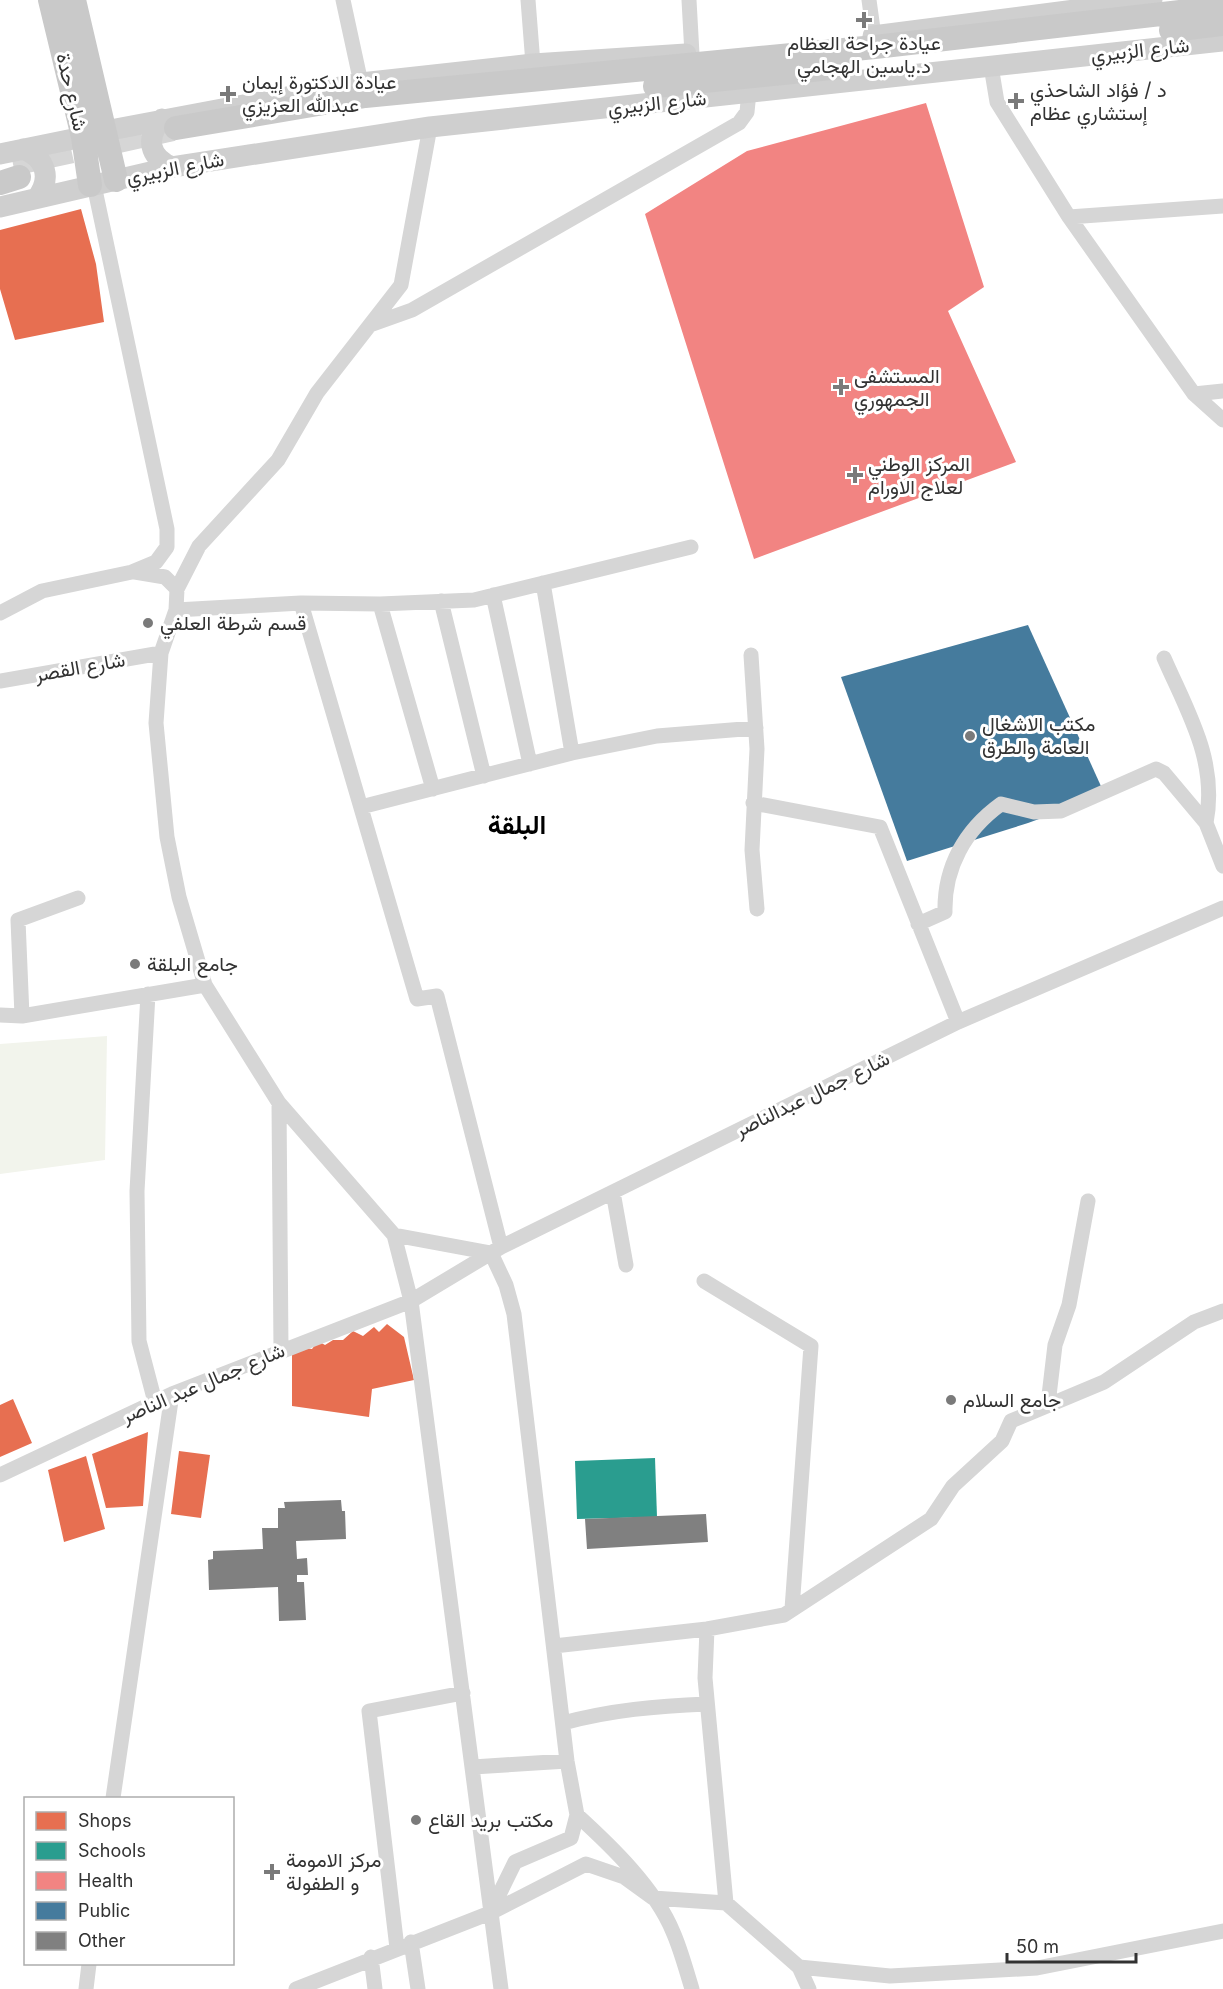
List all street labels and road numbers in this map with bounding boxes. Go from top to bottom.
street label: شارع الزبيري [1089,33,1191,72]
street label: شارع حدة [49,51,93,134]
street label: شارع الزبيري [606,86,708,125]
street label: شارع الزبيري [124,147,227,194]
street label: شارع القصر [32,647,127,689]
street label: شارع جمال عبدالناصر [730,1046,894,1144]
street label: شارع جمال عبد الناصر [117,1338,289,1430]

